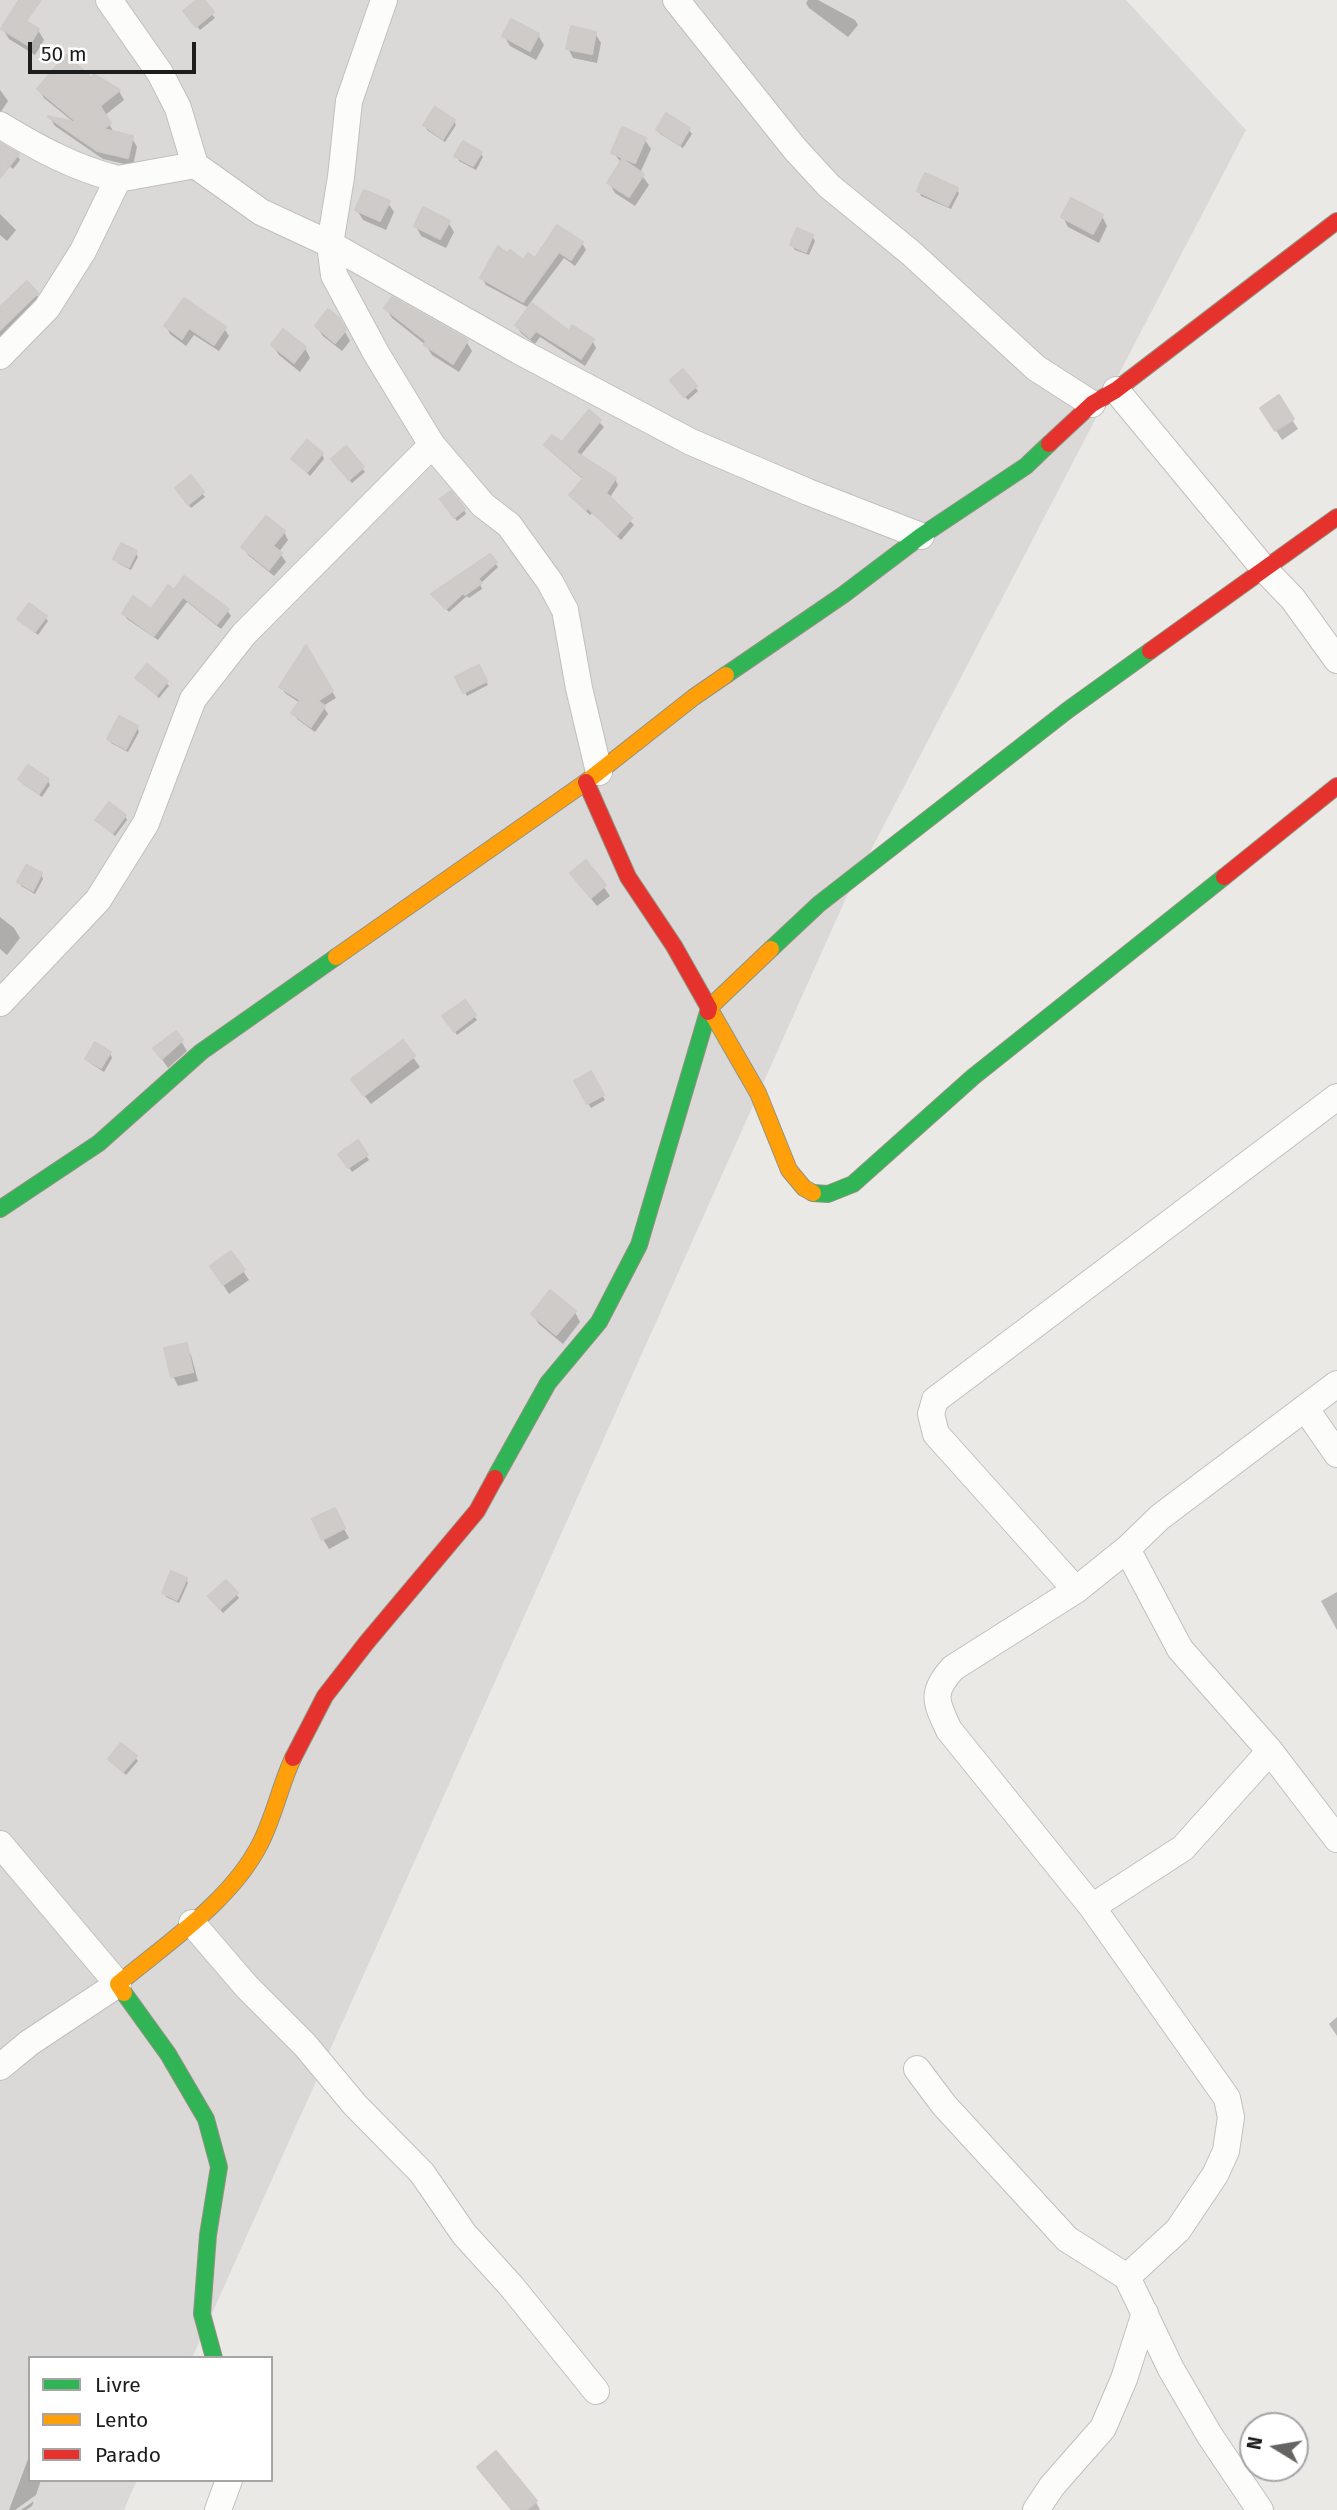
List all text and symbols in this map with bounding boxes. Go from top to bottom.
scale bar [32,28,200,72]
text: 50 m [41,41,87,67]
legend [28,2356,273,2482]
text: Livre [95,2372,141,2398]
text: Lento [95,2407,148,2433]
north arrow [1239,2412,1309,2482]
text: N [1242,2435,1267,2452]
text: Parado [95,2442,161,2468]

